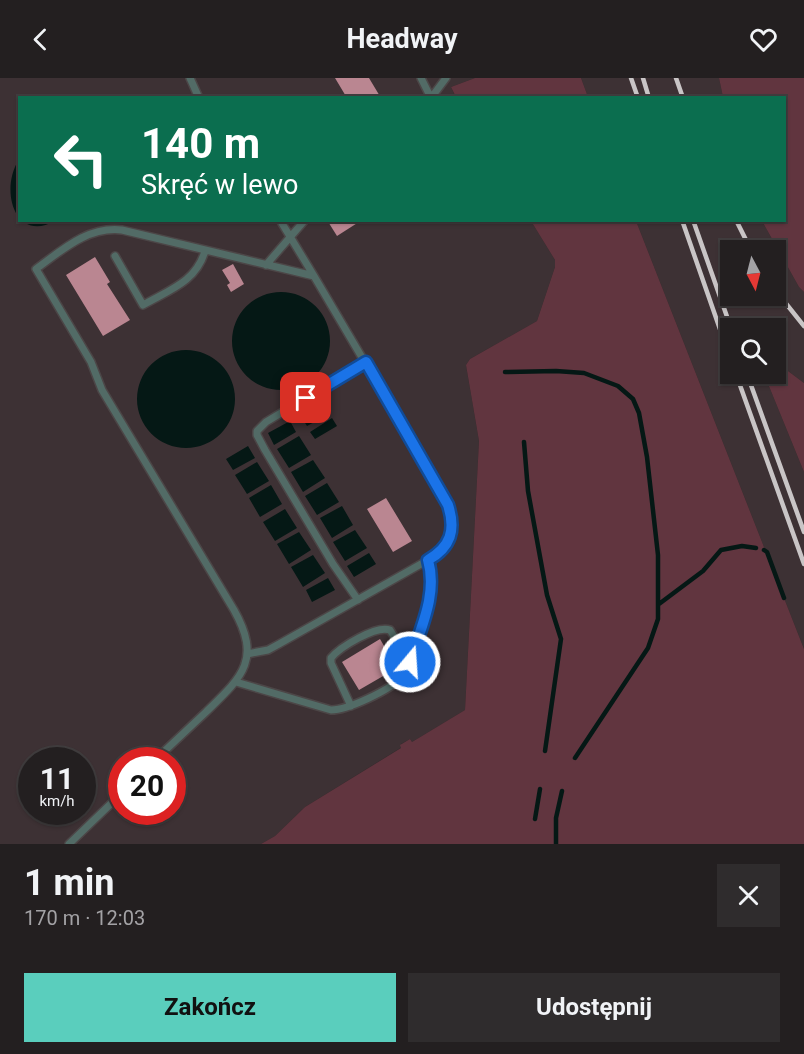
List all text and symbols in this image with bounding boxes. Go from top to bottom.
icon: back [24,23,57,56]
text: Headway [347,23,457,55]
icon: heart [747,23,780,56]
text: 140 m [141,119,260,168]
icon: left [42,120,120,198]
text: Skręć w lewo [141,169,298,201]
north arrow [720,240,786,306]
map controls [720,240,786,384]
button: search [720,318,786,384]
pin [280,372,331,423]
icon: arrive [289,381,322,414]
position arrow [378,630,442,694]
speed limit sign: 20 [108,747,186,825]
text: 11 [40,761,74,796]
text: km/h [39,792,75,810]
text: 1 min [24,862,115,904]
button: close [717,864,780,927]
text: 170 m · 12:03 [24,906,145,930]
button: Zakończ [24,973,396,1042]
button: Udostępnij [408,973,780,1042]

